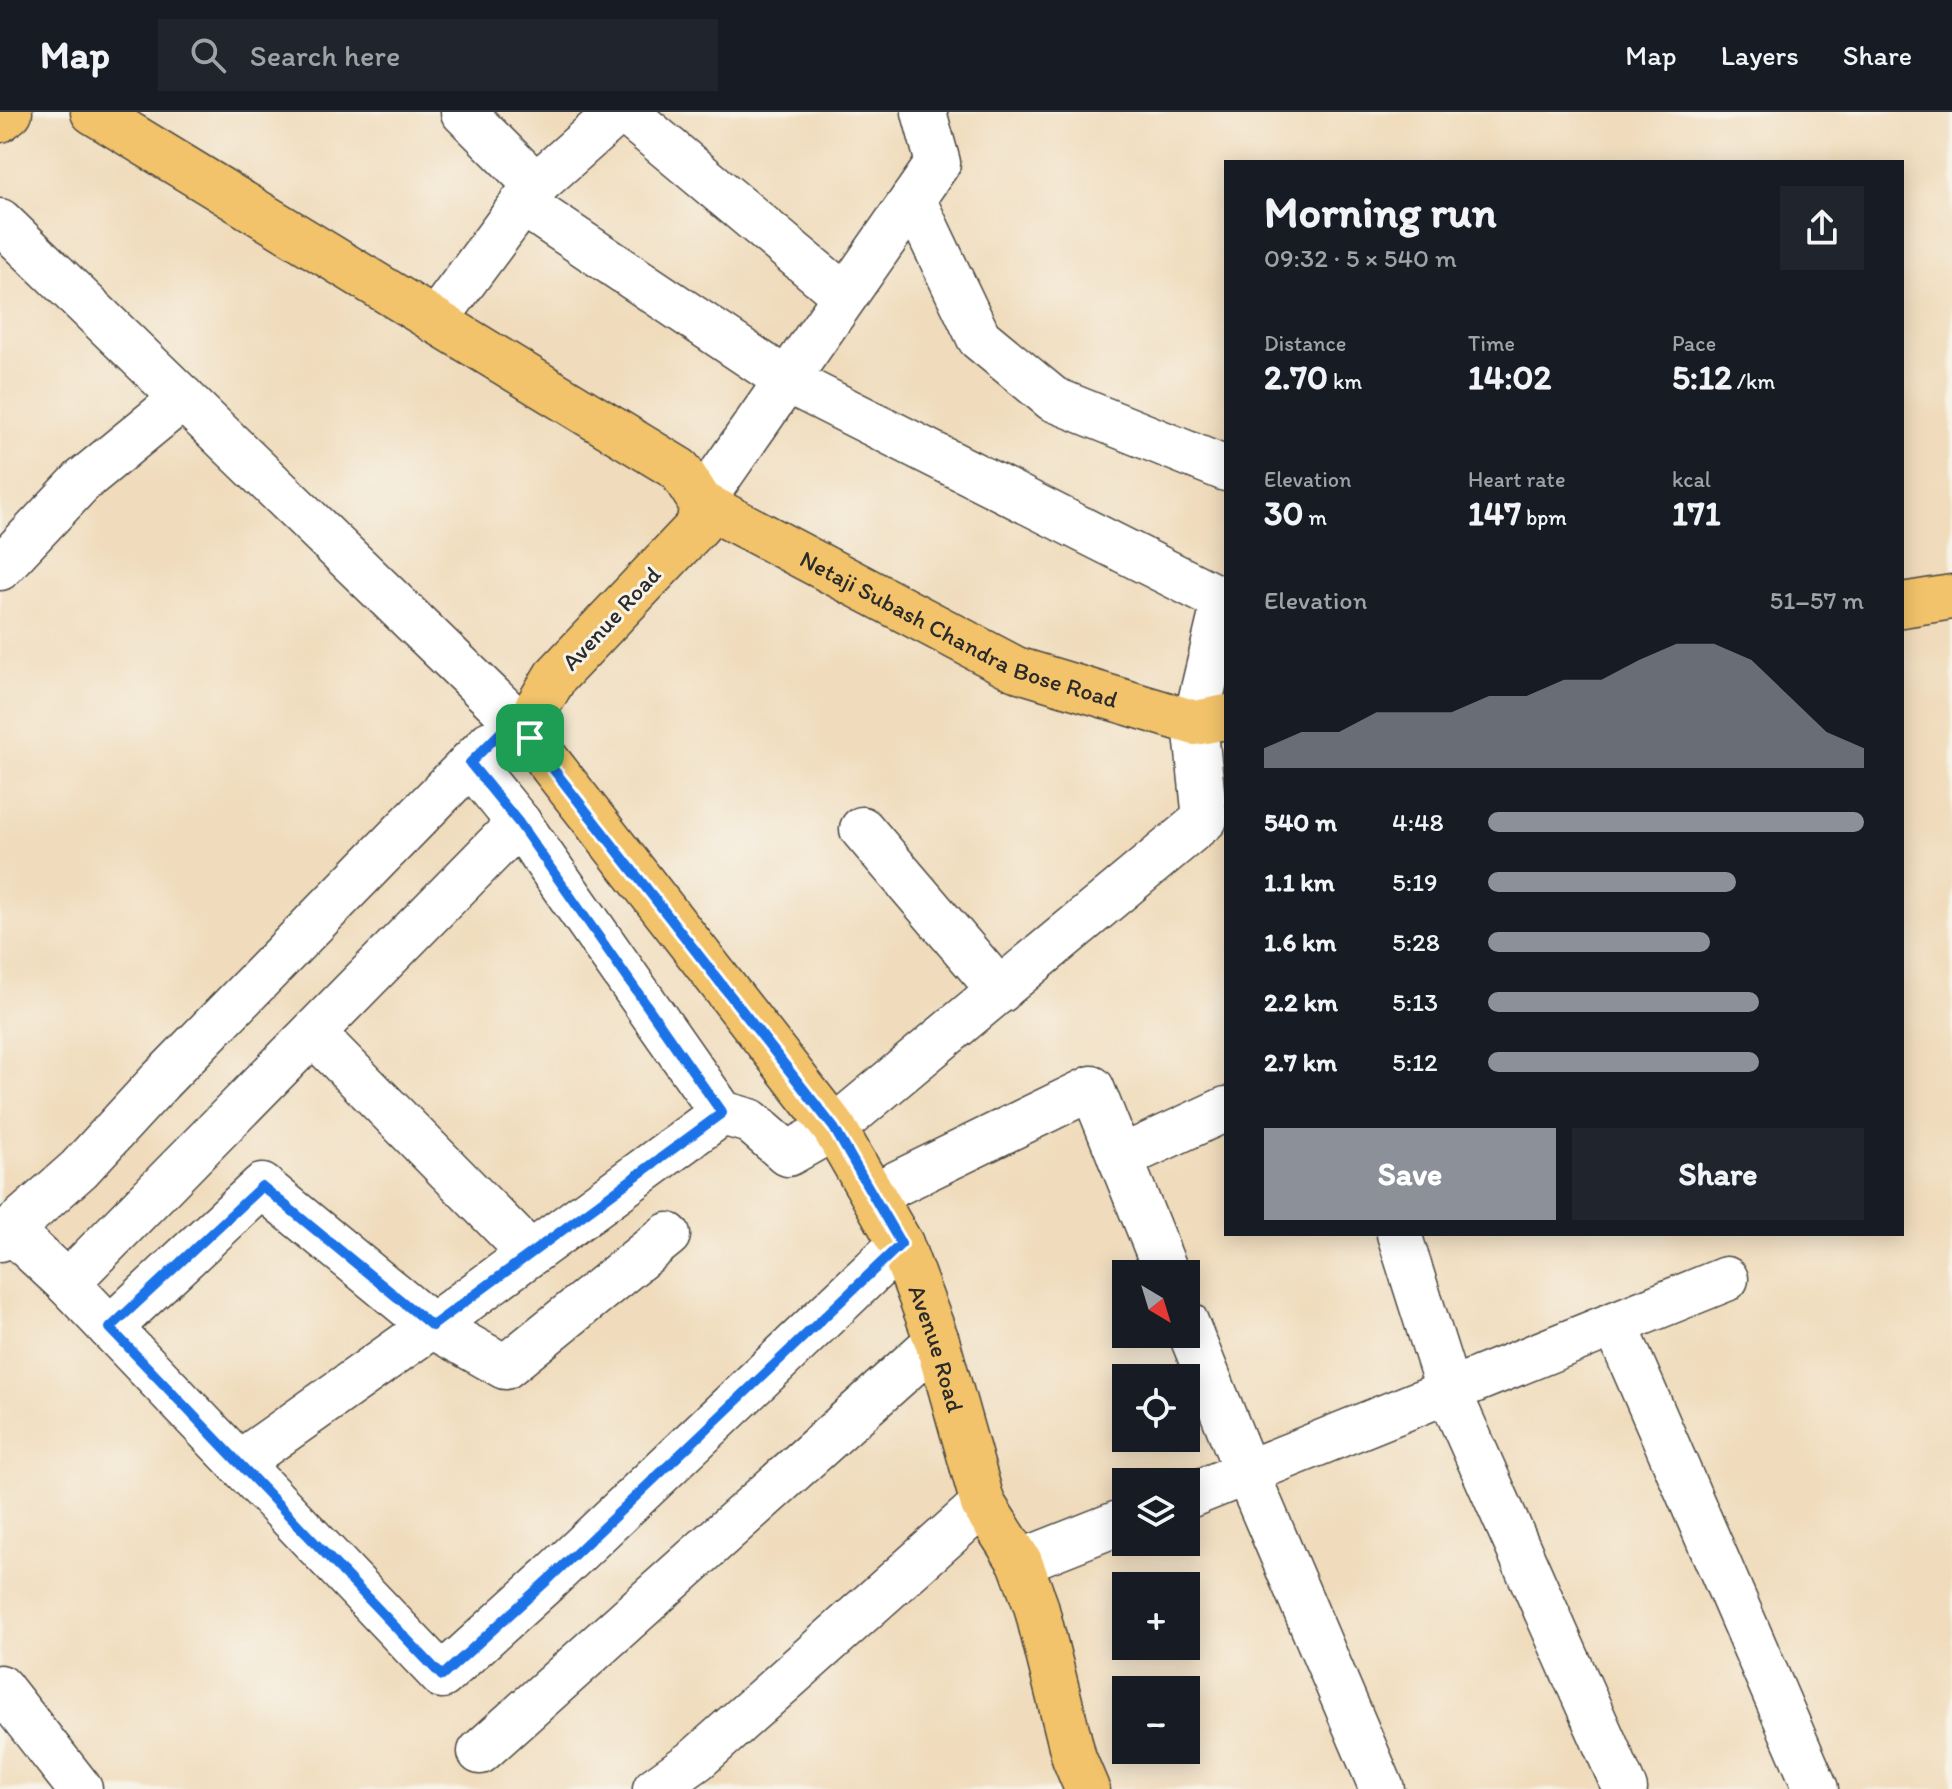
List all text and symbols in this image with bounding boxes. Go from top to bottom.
search box [158,19,718,91]
text: Map [40,32,110,78]
icon: search [186,33,230,77]
text: Search here [250,37,400,74]
text: Map [1625,38,1677,72]
text: Layers [1721,38,1799,72]
text: Share [1843,38,1912,72]
text: Morning run [1264,185,1497,238]
button: share [1780,186,1864,270]
text: 09:32 · 5 × 540 m [1264,242,1457,274]
text: Distance [1264,330,1346,357]
text: Time [1468,330,1515,357]
text: Pace [1672,330,1716,357]
text: 2.70 [1264,357,1328,398]
text: 14:02 [1468,357,1551,398]
text: 5:12 [1672,357,1732,398]
text: km [1328,368,1362,395]
text: /km [1732,368,1775,395]
text: Elevation [1264,466,1351,493]
text: Heart rate [1468,466,1565,493]
text: kcal [1672,466,1711,493]
text: 30 [1264,493,1303,534]
text: 147 [1468,493,1521,534]
text: 171 [1672,493,1720,534]
text: m [1303,504,1327,531]
text: bpm [1521,504,1567,531]
street label: Netaji Subash Chandra Bose Road [795,543,1121,713]
street label: Avenue Road [555,560,667,676]
text: Elevation [1264,584,1367,616]
text: 51–57 m [1770,584,1864,616]
pin [496,704,564,772]
icon: arrive [508,716,552,760]
text: 540 m [1264,806,1337,838]
text: 4:48 [1392,806,1444,838]
text: 1.1 km [1264,866,1335,898]
text: 5:19 [1392,866,1438,898]
text: 1.6 km [1264,926,1336,958]
text: 5:28 [1392,926,1440,958]
text: 2.2 km [1264,986,1338,1018]
text: 5:13 [1392,986,1438,1018]
text: 2.7 km [1264,1046,1337,1078]
text: 5:12 [1392,1046,1438,1078]
button: Save [1264,1128,1556,1220]
button: Share [1572,1128,1864,1220]
north arrow [1112,1260,1200,1348]
map controls [1112,1260,1200,1764]
street label: Avenue Road [903,1281,971,1415]
button: locate [1112,1364,1200,1452]
button: layers [1112,1468,1200,1556]
button: + [1112,1572,1200,1660]
button: − [1112,1676,1200,1764]

